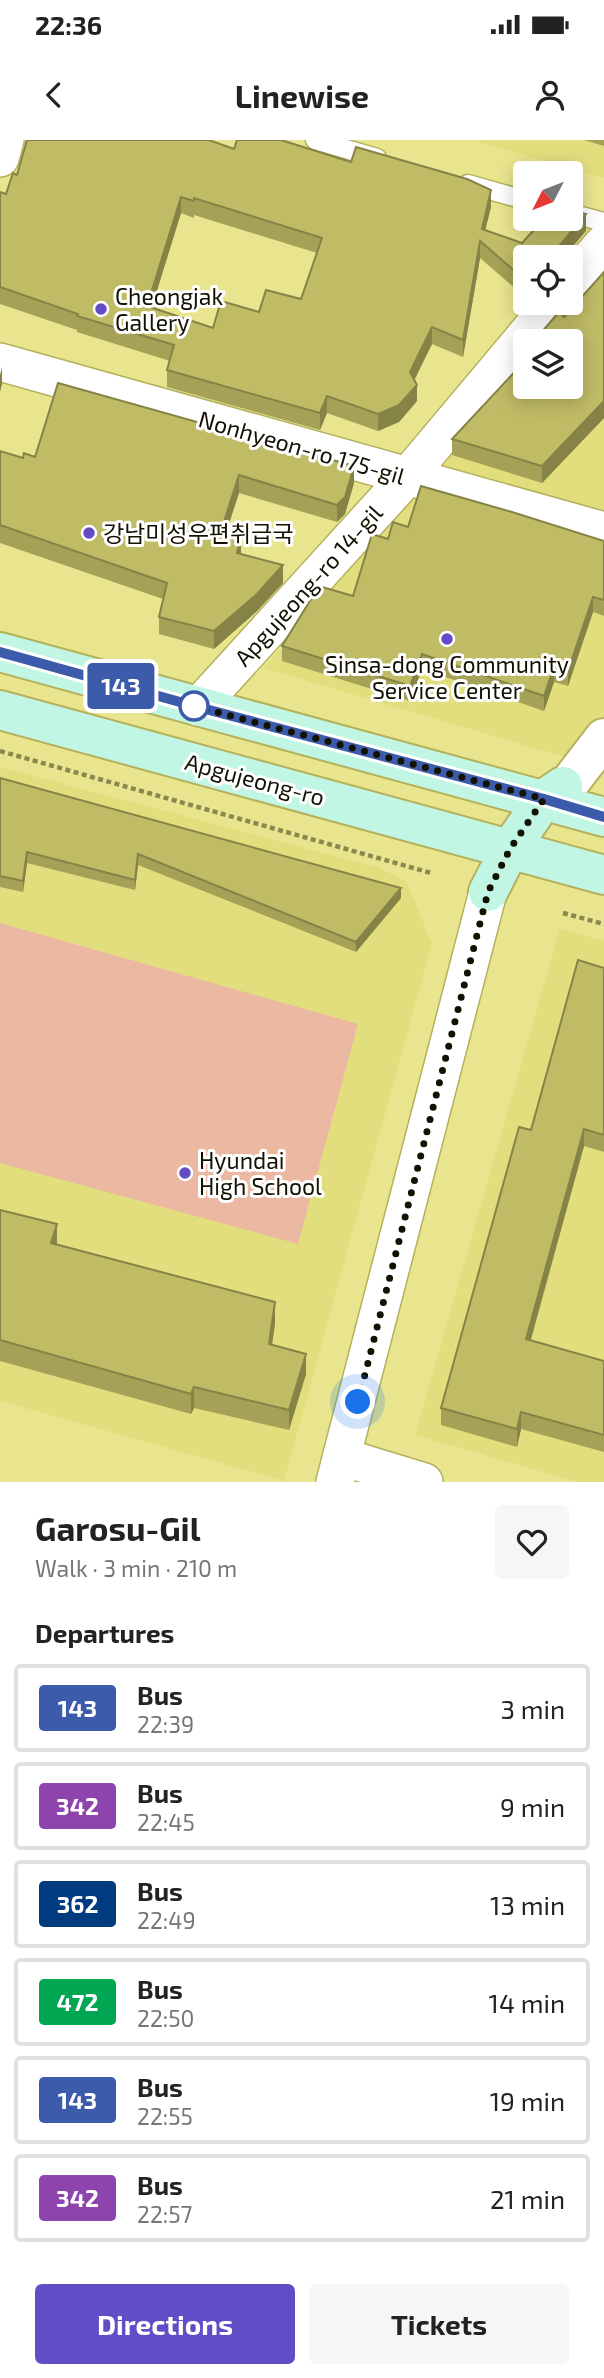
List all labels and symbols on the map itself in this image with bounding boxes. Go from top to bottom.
north arrow [513,161,583,231]
place label: Cheongjak Gallery [115,282,223,336]
marker: Cheongjak Gallery [93,301,109,317]
street label: Nonhyeon-ro 175-gil [196,404,408,490]
street label: Apgujeong-ro 14-gil [228,498,388,671]
place label: 강남미성우편취급국 [103,519,293,547]
marker: 강남미성우편취급국 [81,525,97,541]
marker: Sinsa-dong Community Service Center [439,631,455,647]
place label: Sinsa-dong Community Service Center [325,650,569,704]
line badge: 143 [81,663,161,709]
unlabelled marker [179,691,209,721]
street label: Apgujeong-ro [182,747,328,811]
place label: Hyundai High School [199,1146,322,1200]
marker: Hyundai High School [177,1165,193,1181]
your location [340,1384,375,1419]

